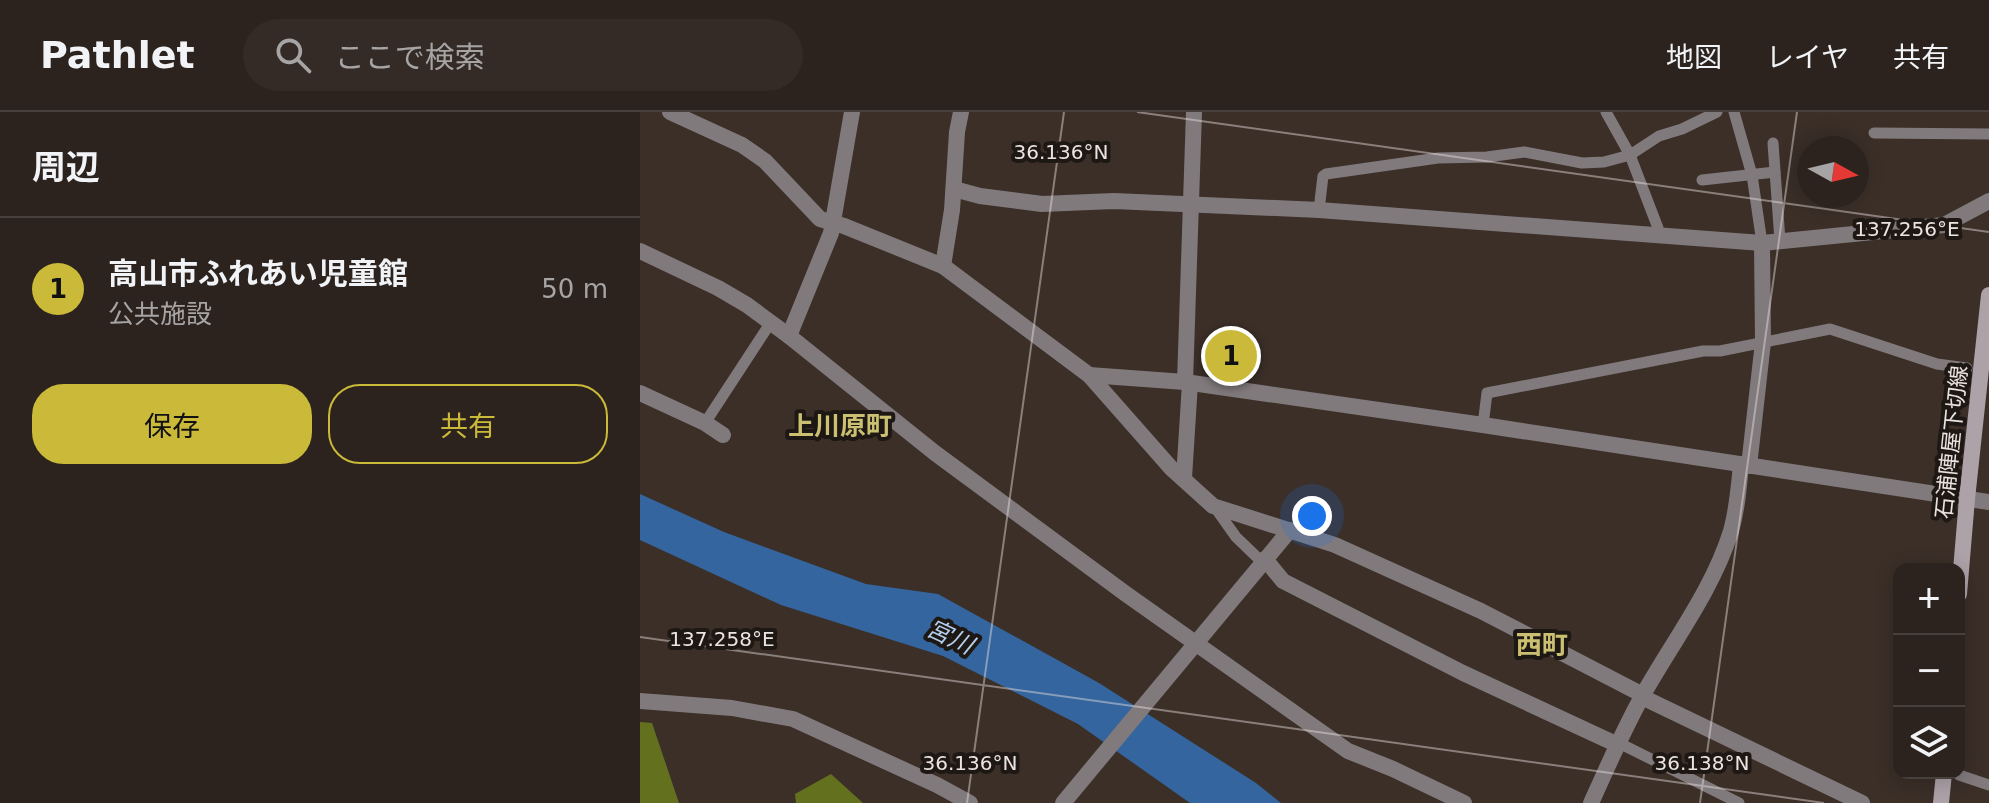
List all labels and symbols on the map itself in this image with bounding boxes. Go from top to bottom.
north arrow [1797,136,1869,208]
text: 36.136°N [1014,140,1108,164]
text: 137.256°E [1854,217,1960,241]
pin: 1 [1205,326,1257,386]
street label: 石浦陣屋下切線 [1931,364,1972,520]
district label: 上川原町 [788,411,892,441]
your location [1292,496,1332,536]
water label: 宮川 [922,614,980,661]
text: 137.258°E [669,627,775,651]
district label: 西町 [1516,630,1568,660]
text: 36.136°N [923,751,1017,775]
text: 36.138°N [1655,751,1749,775]

